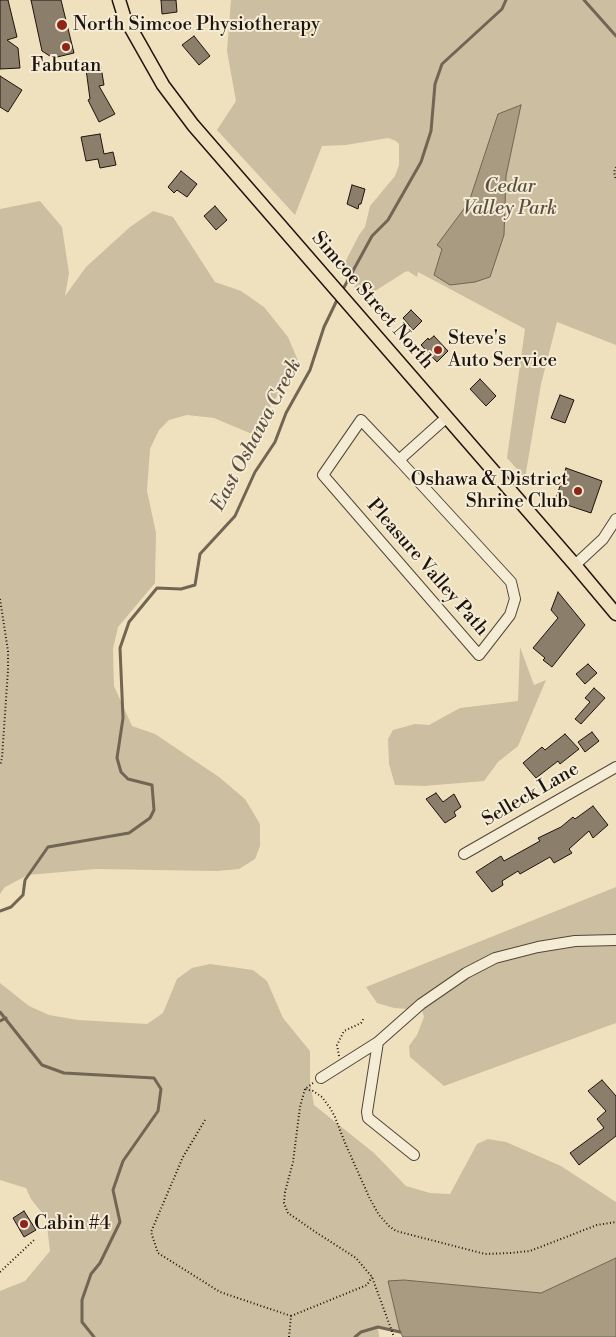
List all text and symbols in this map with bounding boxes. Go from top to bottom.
place label: North Simcoe Physiotherapy [73,14,320,36]
marker: North Simcoe Physiotherapy [55,18,69,32]
marker: Fabutan [60,41,72,53]
place label: Fabutan [31,55,101,77]
park label: Cedar Valley Park [463,176,557,220]
street label: Simcoe Street North [306,228,438,374]
place label: Steve's Auto Service [448,328,557,372]
marker: Steve's Auto Service [432,344,444,356]
water label: East Oshawa Creek [207,355,307,515]
place label: Oshawa & District Shrine Club [411,469,568,513]
marker: Oshawa & District Shrine Club [572,485,584,497]
street label: Pleasure Valley Path [361,495,493,641]
street label: Selleck Lane [479,758,583,832]
place label: Cabin #4 [34,1213,111,1235]
marker: Cabin #4 [18,1218,30,1230]

